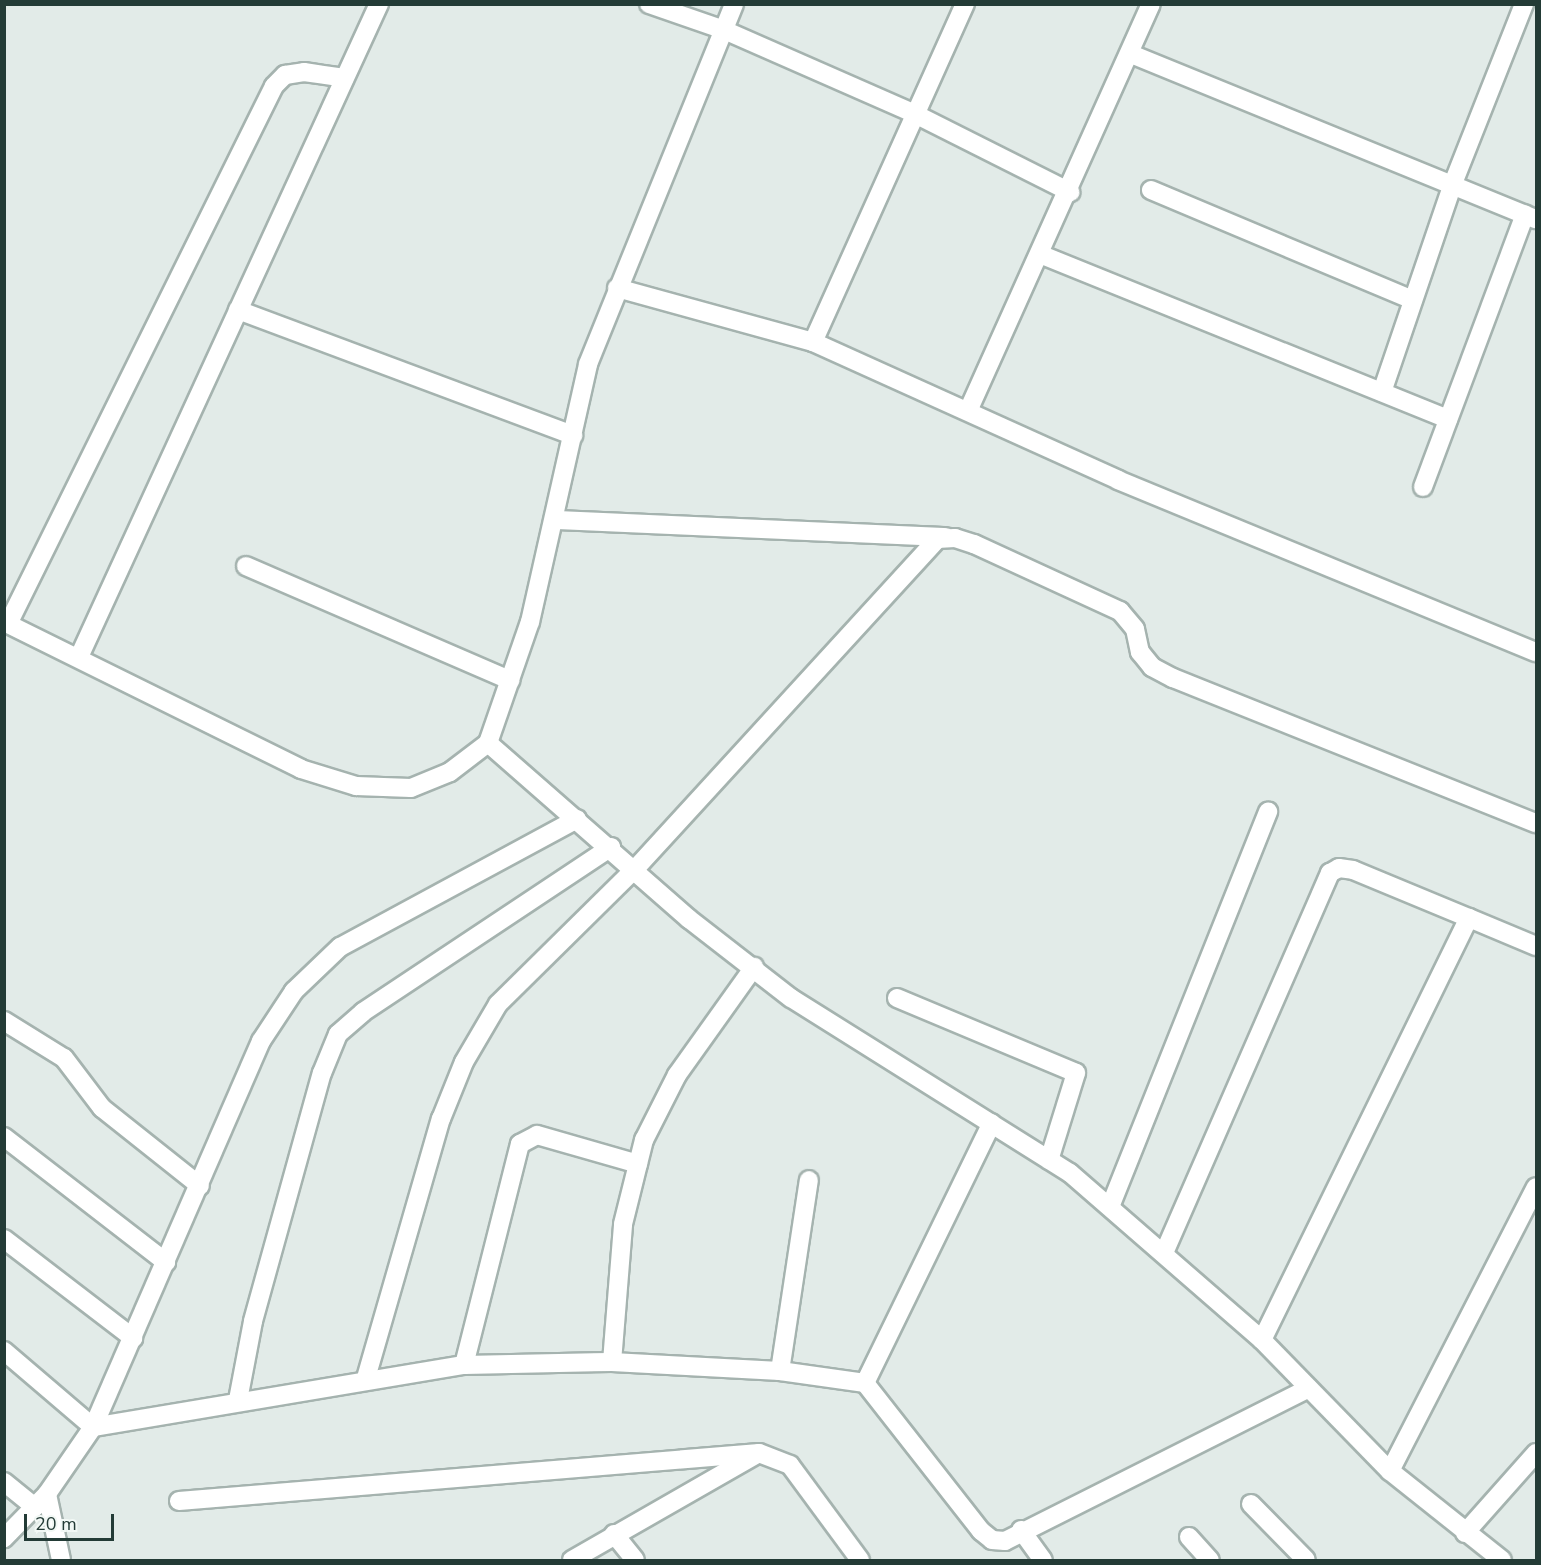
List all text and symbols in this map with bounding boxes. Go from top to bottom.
scale bar [27,1502,117,1540]
text: 20 m [35,1512,77,1536]

